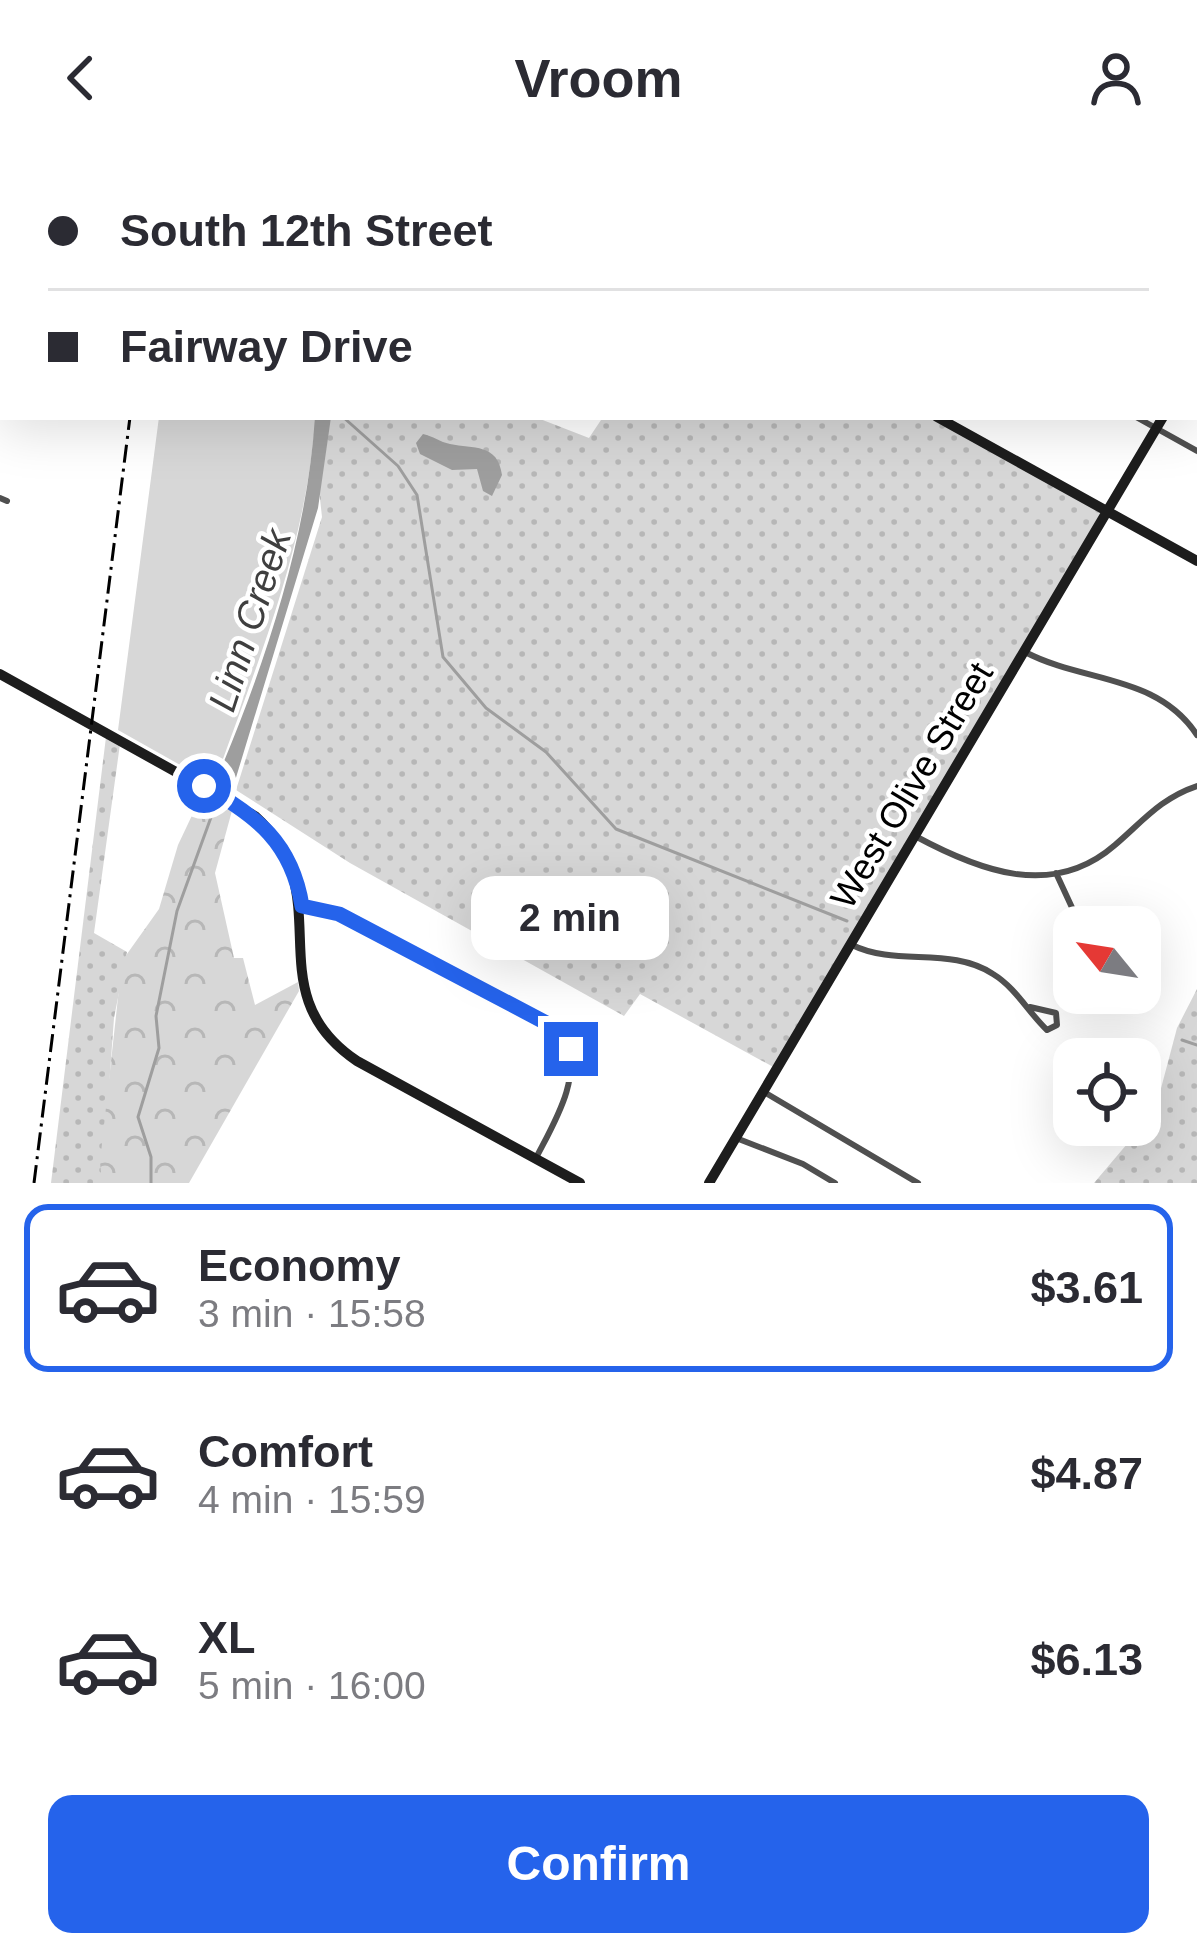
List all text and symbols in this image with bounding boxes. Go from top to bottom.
icon: back [48,45,114,111]
icon: person [1083,45,1149,111]
text: Vroom [514,48,683,108]
text: South 12th Street [120,205,493,256]
text: Fairway Drive [120,321,413,372]
water label: Linn Creek [200,521,300,716]
street label: West Olive Street [822,655,1001,916]
route start [177,759,231,813]
callout: 2 min [472,875,670,959]
text: 2 min [519,896,621,939]
north arrow [1053,906,1161,1014]
map controls [1053,906,1161,1146]
route end [544,1022,598,1076]
button: locate [1053,1038,1161,1146]
icon: car [54,1234,162,1342]
text: Economy [198,1240,401,1291]
text: $3.61 [1030,1262,1143,1313]
text: 3 min · 15:58 [198,1292,426,1335]
icon: car [54,1420,162,1528]
text: Comfort [198,1426,373,1477]
text: $4.87 [1030,1448,1143,1499]
text: 4 min · 15:59 [198,1478,426,1521]
icon: car [54,1606,162,1714]
text: XL [198,1612,256,1663]
text: $6.13 [1030,1634,1143,1685]
text: 5 min · 16:00 [198,1664,426,1707]
button: Confirm [48,1795,1149,1933]

